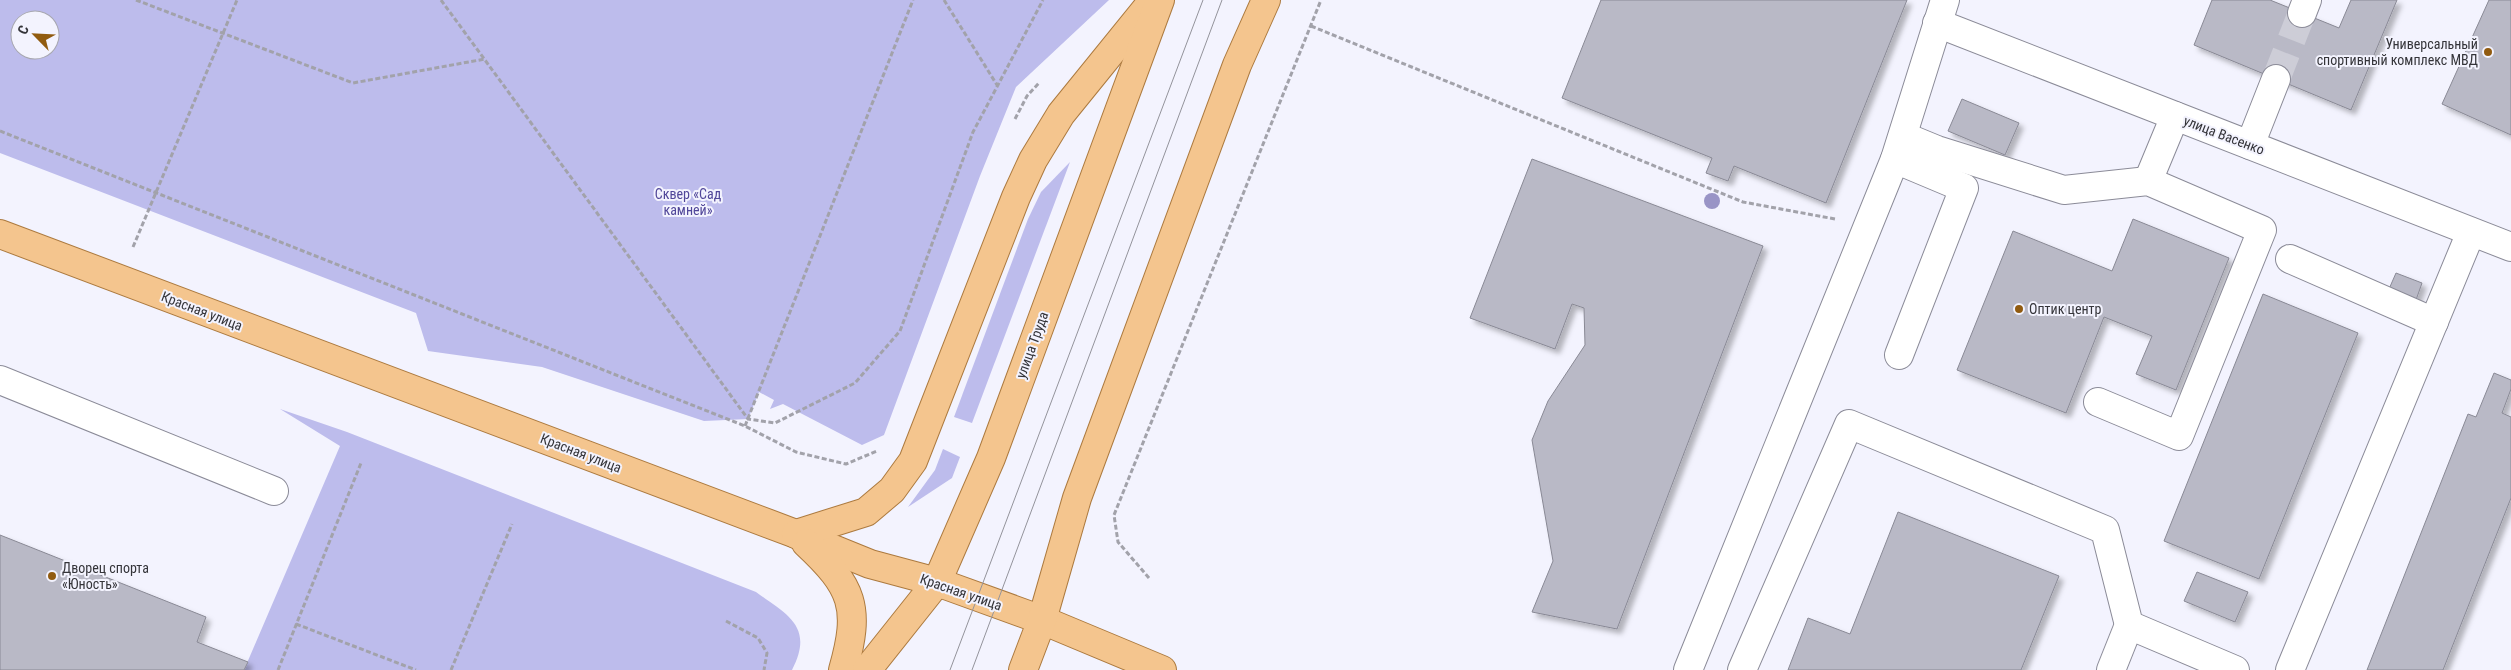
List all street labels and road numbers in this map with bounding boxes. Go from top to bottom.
street label: улица Васенко [2181,112,2267,158]
street label: Красная улица [159,288,245,334]
street label: улица Труда [1013,309,1051,381]
street label: Красная улица [538,430,624,476]
street label: Красная улица [918,571,1004,613]

